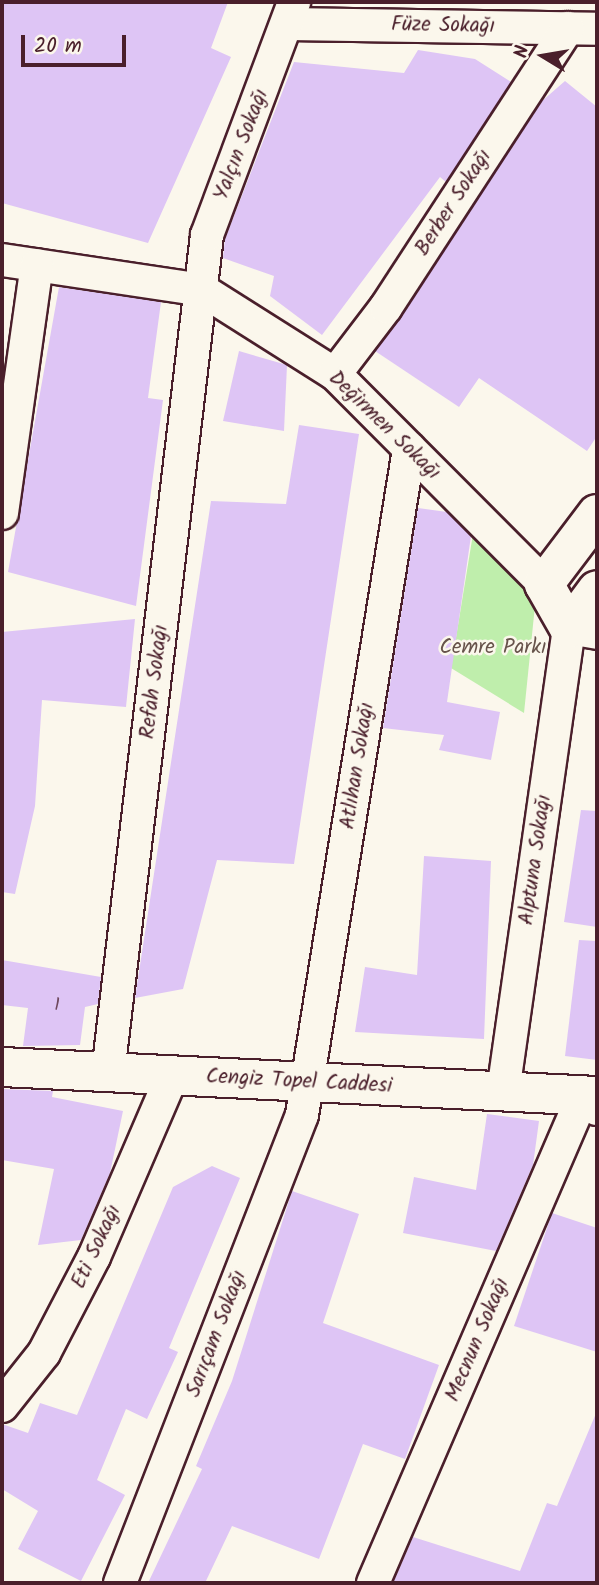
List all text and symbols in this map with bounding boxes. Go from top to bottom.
street label: Füze Sokağı [391,12,495,40]
scale bar [24,21,130,65]
north arrow [508,21,578,91]
text: 20 m [34,30,82,63]
text: N [507,43,538,61]
street label: Yalçın Sokağı [209,86,275,204]
street label: Berber Sokağı [410,145,498,261]
street label: Değirmen Sokağı [323,366,445,486]
street label: Refah Sokağı [135,623,175,741]
park label: Cemre Parkı [439,635,547,661]
street label: Atlıhan Sokağı [336,701,380,831]
street label: Alptuna Sokağı [514,793,558,927]
house number: 1 [54,995,60,1017]
street label: Cengiz Topel Caddesi [205,1065,393,1099]
street label: Eti Sokağı [67,1201,127,1293]
street label: Sarıçam Sokağı [181,1267,253,1401]
street label: Mecnun Sokağı [441,1274,515,1406]

